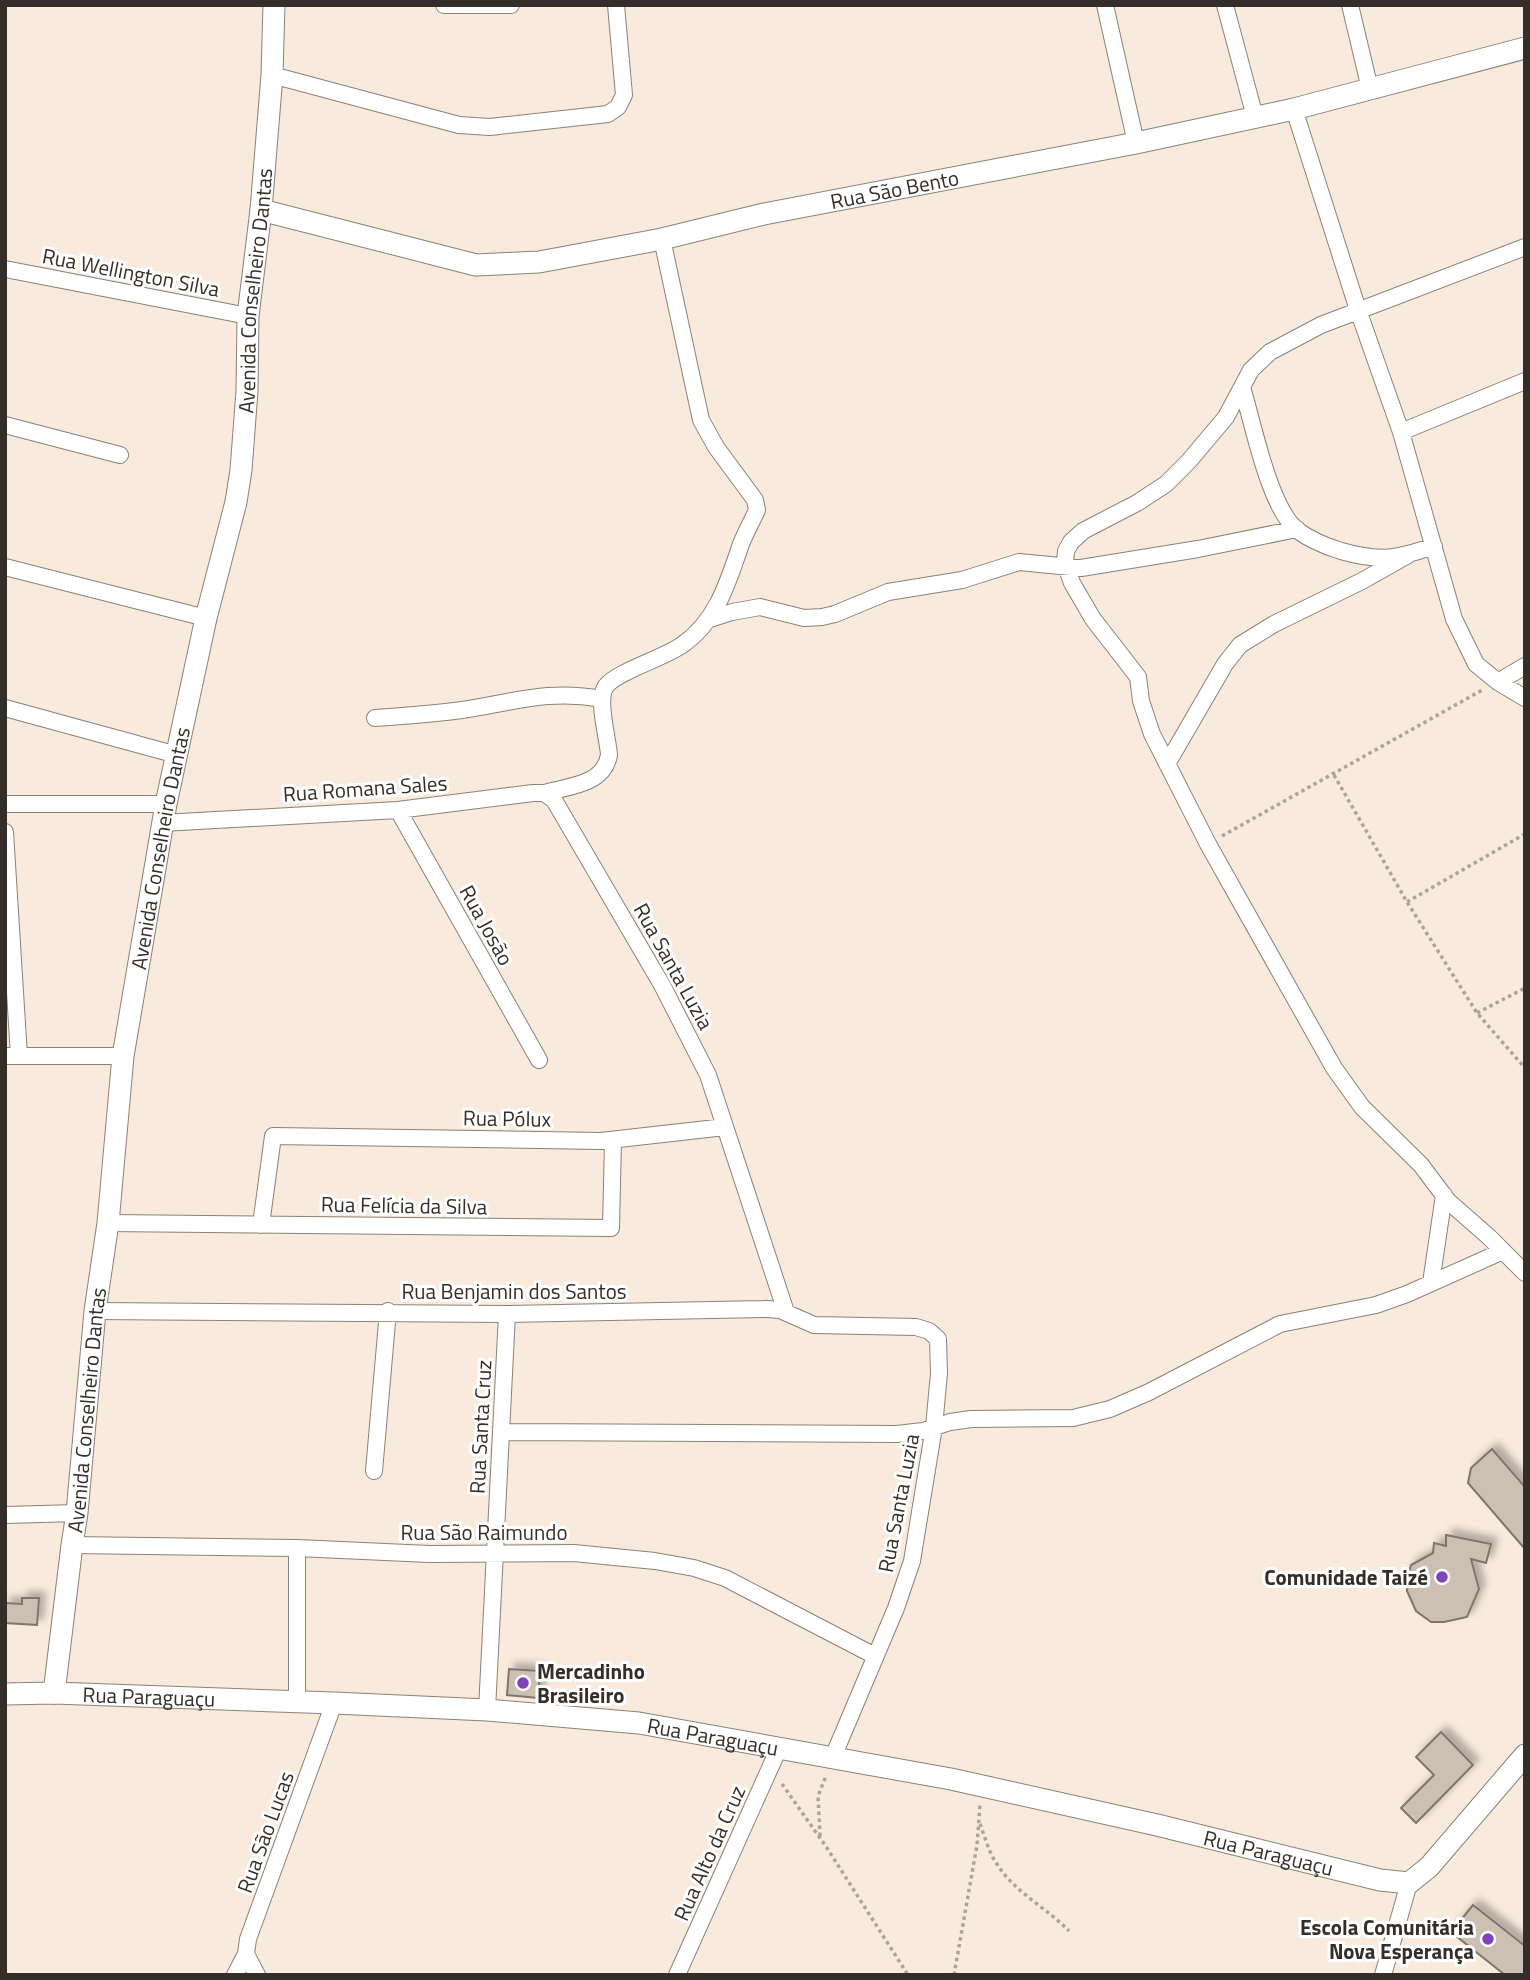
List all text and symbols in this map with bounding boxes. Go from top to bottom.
street label: Rua São Bento [828,161,961,217]
street label: Avenida Conselheiro Dantas [229,167,280,414]
street label: Rua Wellington Silva [40,239,223,305]
street label: Avenida Conselheiro Dantas [122,724,198,972]
street label: Rua Romana Sales [282,766,448,810]
street label: Rua Josão [452,879,522,971]
street label: Rua Santa Luzia [626,897,722,1036]
street label: Rua Pólux [463,1101,552,1135]
street label: Rua Felícia da Silva [321,1188,488,1222]
street label: Rua Benjamin dos Santos [401,1275,627,1307]
street label: Avenida Conselheiro Dantas [58,1285,114,1535]
street label: Rua Santa Cruz [461,1359,499,1495]
street label: Rua Santa Luzia [869,1430,927,1575]
street label: Rua São Raimundo [400,1516,568,1548]
place label: Comunidade Taizé [1264,1561,1428,1593]
marker: Comunidade Taizé [1434,1569,1450,1585]
place label: Mercadinho Brasileiro [537,1655,645,1711]
marker: Mercadinho Brasileiro [515,1675,531,1691]
street label: Rua Paraguaçu [82,1678,216,1715]
street label: Rua Paraguaçu [645,1709,781,1764]
street label: Rua São Lucas [228,1767,302,1897]
street label: Rua Alto da Cruz [665,1780,753,1926]
street label: Rua Paraguaçu [1200,1821,1337,1884]
place label: Escola Comunitária Nova Esperança [1300,1911,1474,1967]
marker: Escola Comunitária Nova Esperança [1480,1931,1496,1947]

